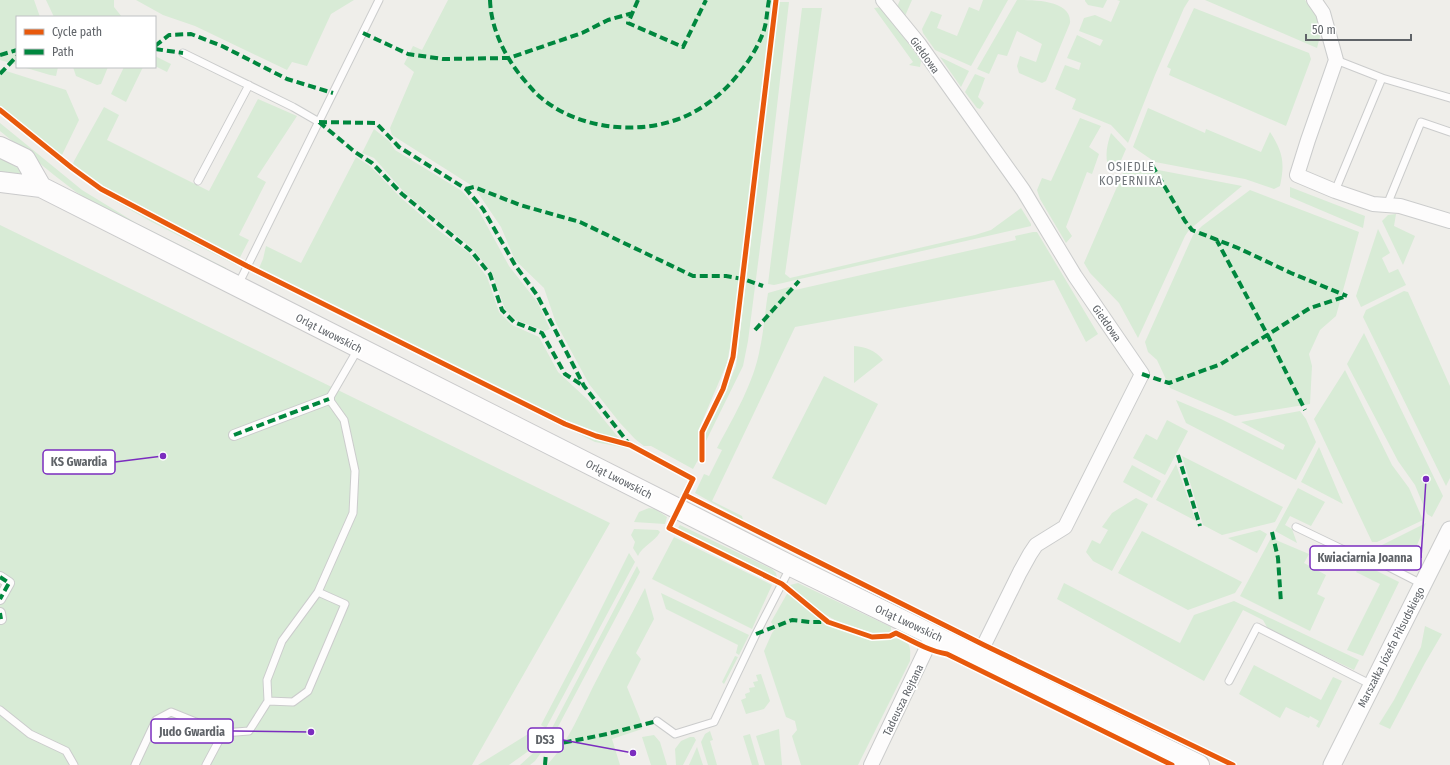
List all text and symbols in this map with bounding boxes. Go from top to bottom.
legend [16,16,156,68]
scale bar [1306,16,1411,42]
text: 50 m [1312,23,1336,37]
text: Cycle path [52,25,102,39]
street label: Giełdowa [907,35,942,76]
text: Path [52,45,74,59]
district label: OSIEDLE KOPERNIKA [1099,160,1163,188]
street label: Giełdowa [1089,302,1124,344]
street label: Orląt Lwowskich [293,311,364,356]
callout: KS Gwardia [43,450,115,474]
text: KS Gwardia [51,455,107,469]
street label: Orląt Lwowskich [583,457,654,502]
callout: Kwiaciarnia Joanna [1310,546,1421,570]
text: Kwiaciarnia Joanna [1317,551,1413,565]
street label: Marszałka Józefa Piłsudskiego [1355,585,1428,710]
street label: Orląt Lwowskich [873,602,945,645]
street label: Tadeusza Rejtana [881,662,926,738]
callout: Judo Gwardia [151,719,233,743]
text: Judo Gwardia [158,725,225,739]
callout: DS3 [528,728,563,752]
text: DS3 [535,733,555,747]

